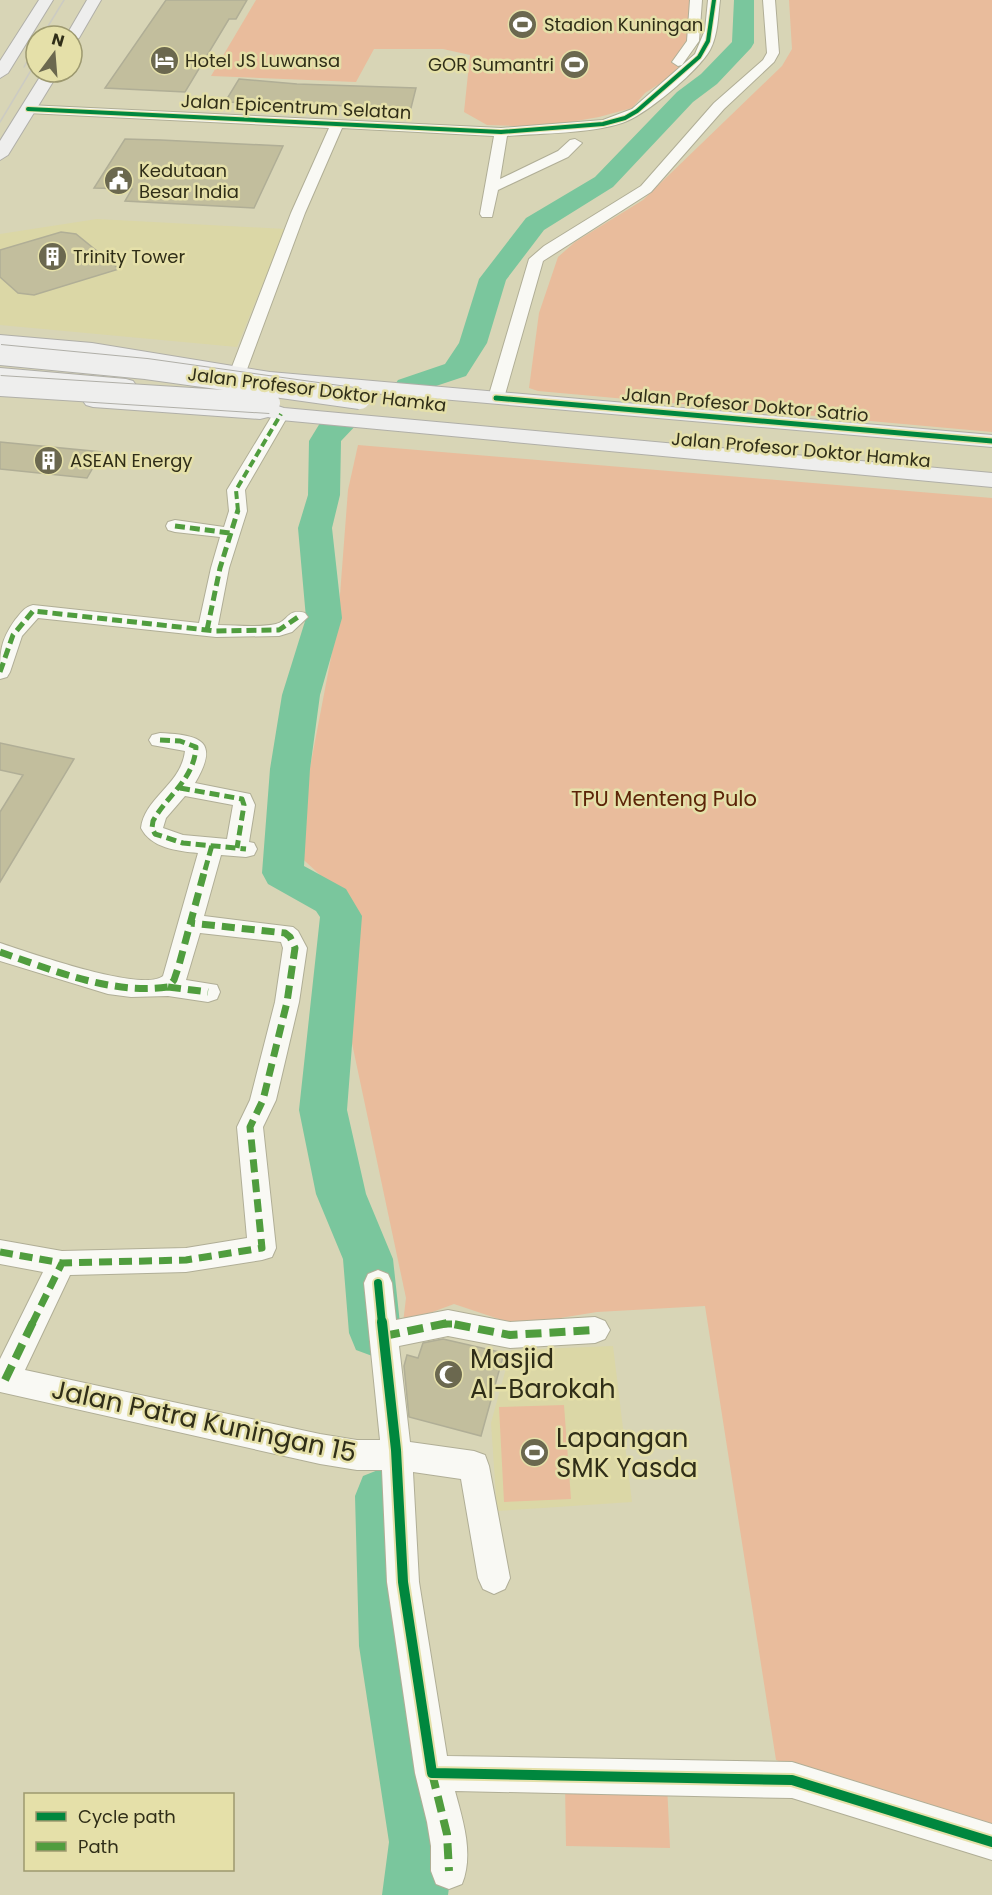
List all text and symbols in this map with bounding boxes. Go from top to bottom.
sports icon: Stadion Kuningan [507,9,539,41]
place label: Stadion Kuningan [544,12,703,37]
north arrow [24,24,84,84]
text: N [49,27,67,53]
hotel icon: Hotel JS Luwansa [148,45,180,77]
place label: Hotel JS Luwansa [185,48,340,73]
sports icon: GOR Sumantri [559,49,591,81]
place label: GOR Sumantri [428,52,554,77]
street label: Jalan Epicentrum Selatan [180,88,412,125]
place label: Kedutaan Besar India [139,158,239,204]
public building icon: Kedutaan Besar India [102,165,134,197]
building icon: Trinity Tower [36,241,68,273]
place label: Trinity Tower [73,244,185,269]
street label: Jalan Profesor Doktor Hamka [186,361,448,418]
street label: Jalan Profesor Doktor Satrio [620,381,870,428]
street label: Jalan Profesor Doktor Hamka [670,426,932,473]
building icon: ASEAN Energy [33,445,65,477]
place label: ASEAN Energy [70,448,192,473]
park label: TPU Menteng Pulo [571,784,757,813]
place label: Masjid Al-Barokah [470,1341,616,1407]
mosque icon: Masjid Al-Barokah [433,1358,465,1390]
street label: Jalan Patra Kuningan 15 [48,1371,360,1471]
place label: Lapangan SMK Yasda [556,1420,698,1486]
sports icon: Lapangan SMK Yasda [519,1437,551,1469]
legend [24,1793,234,1871]
text: Cycle path [78,1804,176,1829]
text: Path [78,1834,119,1859]

